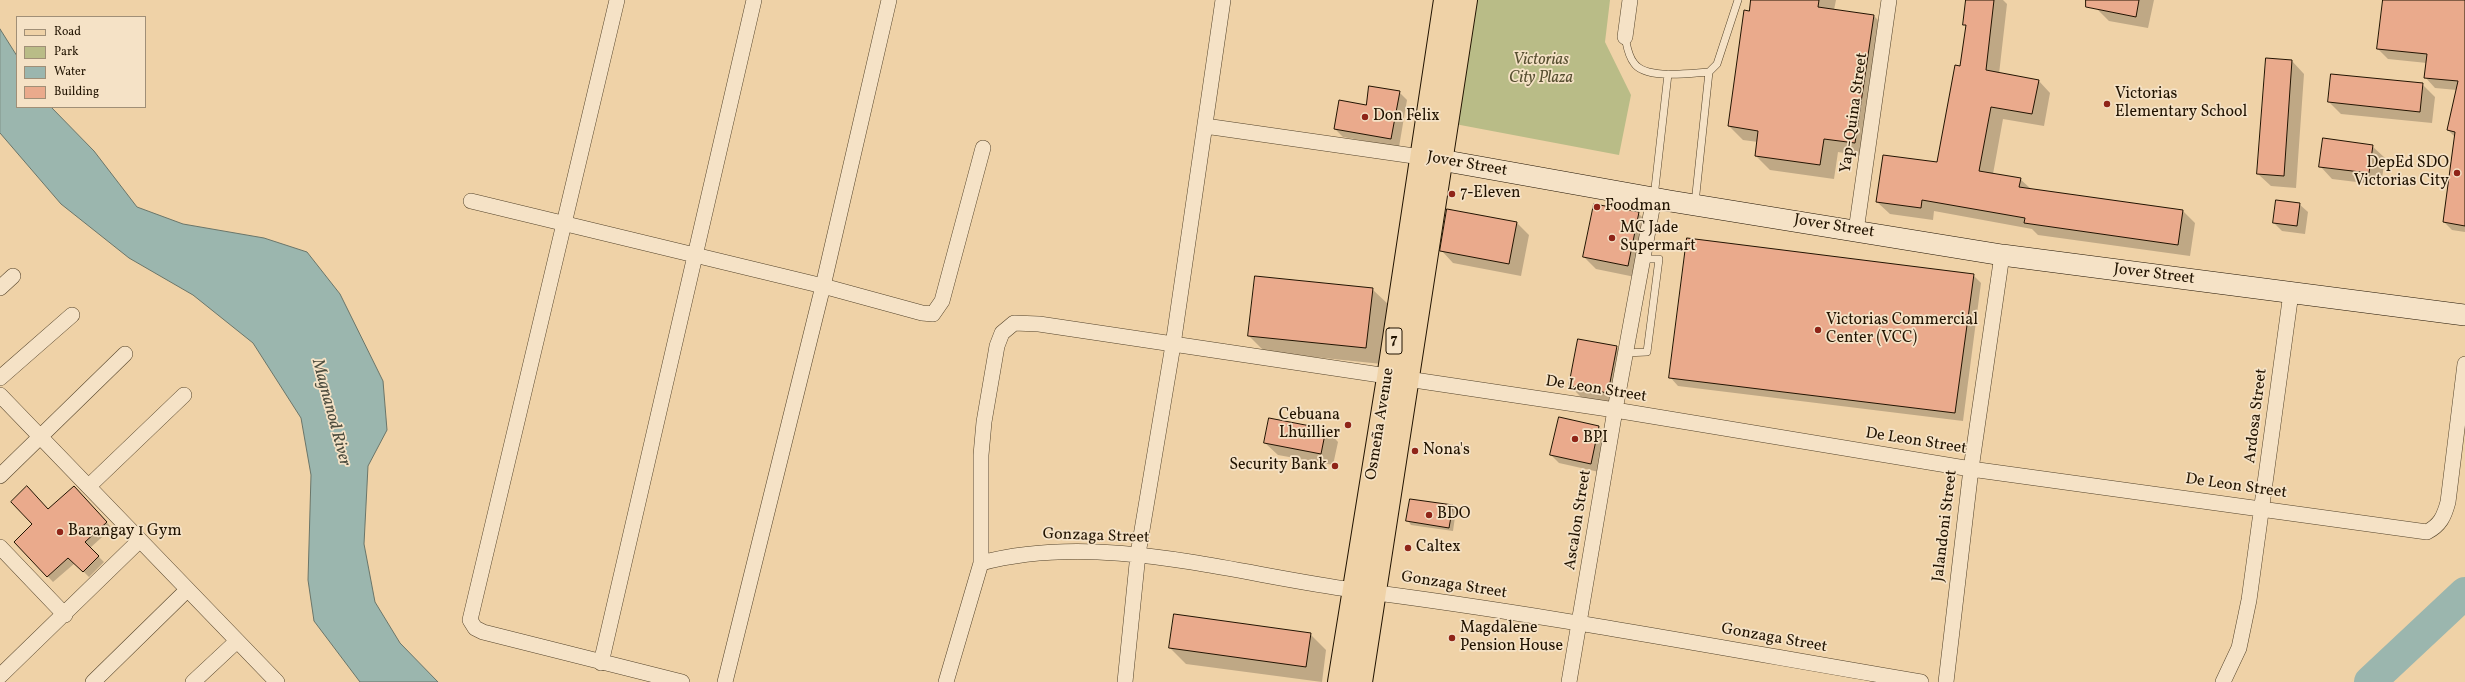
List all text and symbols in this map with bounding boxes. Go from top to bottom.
legend [16,16,146,108]
text: Road [54,24,81,40]
text: Park [54,44,79,60]
park label: Victorias City Plaza [1509,51,1573,89]
street label: Yap-Quina Street [1837,52,1873,174]
text: Water [54,64,86,80]
text: Building [54,84,99,100]
place label: Victorias Elementary School [2115,85,2247,123]
marker: Victorias Elementary School [2102,99,2112,109]
place label: Don Felix [1373,107,1440,127]
marker: Don Felix [1360,112,1370,122]
street label: Jover Street [1425,148,1509,182]
place label: DepEd SDO Victorias City [2354,154,2449,192]
marker: DepEd SDO Victorias City [2452,168,2462,178]
place label: 7-Eleven [1460,184,1521,204]
marker: 7-Eleven [1447,189,1457,199]
place label: Foodman [1605,197,1671,217]
marker: Foodman [1592,202,1602,212]
street label: Jover Street [1792,211,1876,243]
place label: MC Jade Supermart [1620,219,1696,257]
marker: MC Jade Supermart [1607,233,1617,243]
street label: Jover Street [2112,261,2196,289]
place label: Victorias Commercial Center (VCC) [1826,311,1978,349]
marker: Victorias Commercial Center (VCC) [1813,325,1823,335]
road number: 7 [1386,328,1402,354]
water label: Magnanod River [306,357,354,469]
street label: Osmeña Avenue [1363,367,1399,481]
street label: Ardosa Street [2242,367,2272,465]
street label: De Leon Street [1544,373,1648,407]
place label: Cebuana Lhuillier [1279,406,1340,444]
marker: Cebuana Lhuillier [1343,420,1353,430]
street label: De Leon Street [1864,425,1968,459]
place label: BPI [1583,429,1608,449]
marker: BPI [1570,434,1580,444]
place label: Nona's [1423,441,1470,461]
marker: Nona's [1410,446,1420,456]
place label: Security Bank [1229,456,1327,476]
marker: Security Bank [1330,461,1340,471]
street label: Ascalon Street [1562,469,1596,571]
street label: Jalandoni Street [1930,469,1962,583]
street label: De Leon Street [2184,470,2288,504]
place label: BDO [1437,505,1470,525]
marker: BDO [1424,510,1434,520]
place label: Barangay 1 Gym [68,522,182,542]
street label: Gonzaga Street [1042,526,1150,548]
marker: Barangay 1 Gym [55,527,65,537]
place label: Caltex [1416,538,1461,558]
marker: Caltex [1403,543,1413,553]
street label: Gonzaga Street [1400,568,1508,604]
place label: Magdalene Pension House [1460,619,1563,657]
street label: Gonzaga Street [1720,620,1828,658]
marker: Magdalene Pension House [1447,633,1457,643]

